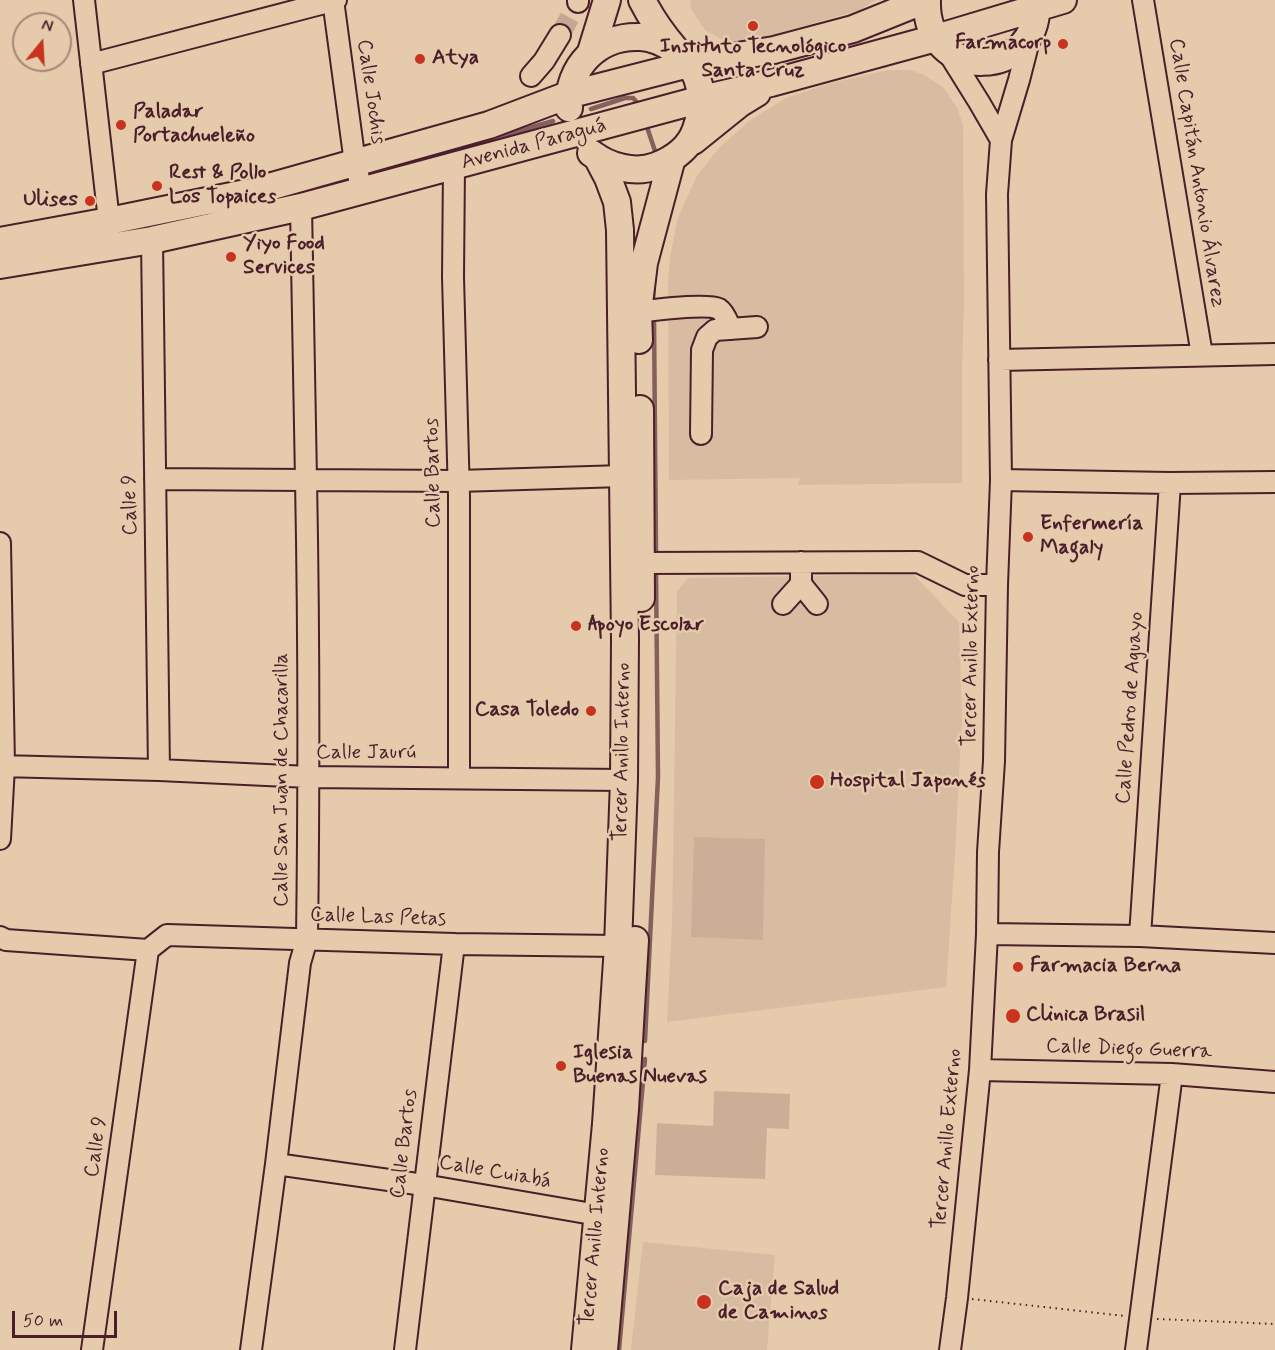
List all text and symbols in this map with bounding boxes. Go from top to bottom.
north arrow [12,12,72,72]
text: N [39,15,55,38]
marker: Instituto Tecnológico Santa Cruz [746,19,760,33]
place label: Farmacorp [955,31,1051,57]
place label: Instituto Tecnológico Santa Cruz [660,35,846,85]
marker: Farmacorp [1056,37,1070,51]
street label: Calle Capitán Antonio Álvarez [1162,37,1230,309]
street label: Calle Jochis [350,38,390,146]
place label: Atya [432,46,479,72]
marker: Atya [413,52,427,66]
place label: Paladar Portachueleño [133,100,255,150]
street label: Avenida Paraguá [459,113,609,177]
marker: Paladar Portachueleño [114,118,128,132]
place label: Rest & Pollo Los Topaices [169,161,276,211]
marker: Rest & Pollo Los Topaices [150,179,164,193]
place label: Ulises [23,188,78,214]
marker: Ulises [83,194,97,208]
place label: Yiyo Food Services [243,232,325,282]
marker: Yiyo Food Services [224,250,238,264]
street label: Calle Bartos [420,418,448,528]
street label: Calle 9 [118,474,144,536]
place label: Enfermería Magaly [1040,512,1143,562]
marker: Enfermería Magaly [1021,530,1035,544]
street label: Tercer Anillo Externo [958,565,986,747]
street label: Calle Pedro de Aguayo [1112,611,1150,805]
place label: Apoyo Escolar [588,613,704,639]
marker: Apoyo Escolar [569,619,583,633]
street label: Calle San Juan de Chacarilla [270,653,296,907]
street label: Tercer Anillo Interno [609,662,637,842]
place label: Casa Toledo [475,698,579,724]
marker: Casa Toledo [584,704,598,718]
street label: Calle Jaurú [316,741,416,767]
place label: Hospital Japonés [830,769,986,795]
marker: Hospital Japonés [808,773,826,791]
street label: Calle Las Petas [309,903,447,933]
place label: Farmacia Berna [1030,954,1181,980]
marker: Farmacia Berna [1011,960,1025,974]
place label: Clinica Brasil [1026,1003,1145,1029]
marker: Clinica Brasil [1004,1007,1022,1025]
street label: Calle Diego Guerra [1046,1035,1212,1065]
place label: Iglesia Buenas Nuevas [573,1041,707,1091]
street label: Tercer Anillo Externo [928,1048,968,1230]
marker: Iglesia Buenas Nuevas [554,1059,568,1073]
street label: Calle Bartos [386,1088,424,1200]
street label: Calle 9 [80,1115,114,1179]
street label: Tercer Anillo Interno [576,1147,616,1327]
street label: Calle Cuiabá [437,1151,553,1195]
place label: Caja de Salud de Caminos [718,1277,839,1327]
marker: Caja de Salud de Caminos [695,1293,713,1311]
scale bar [15,1299,120,1337]
text: 50 m [23,1309,63,1333]

